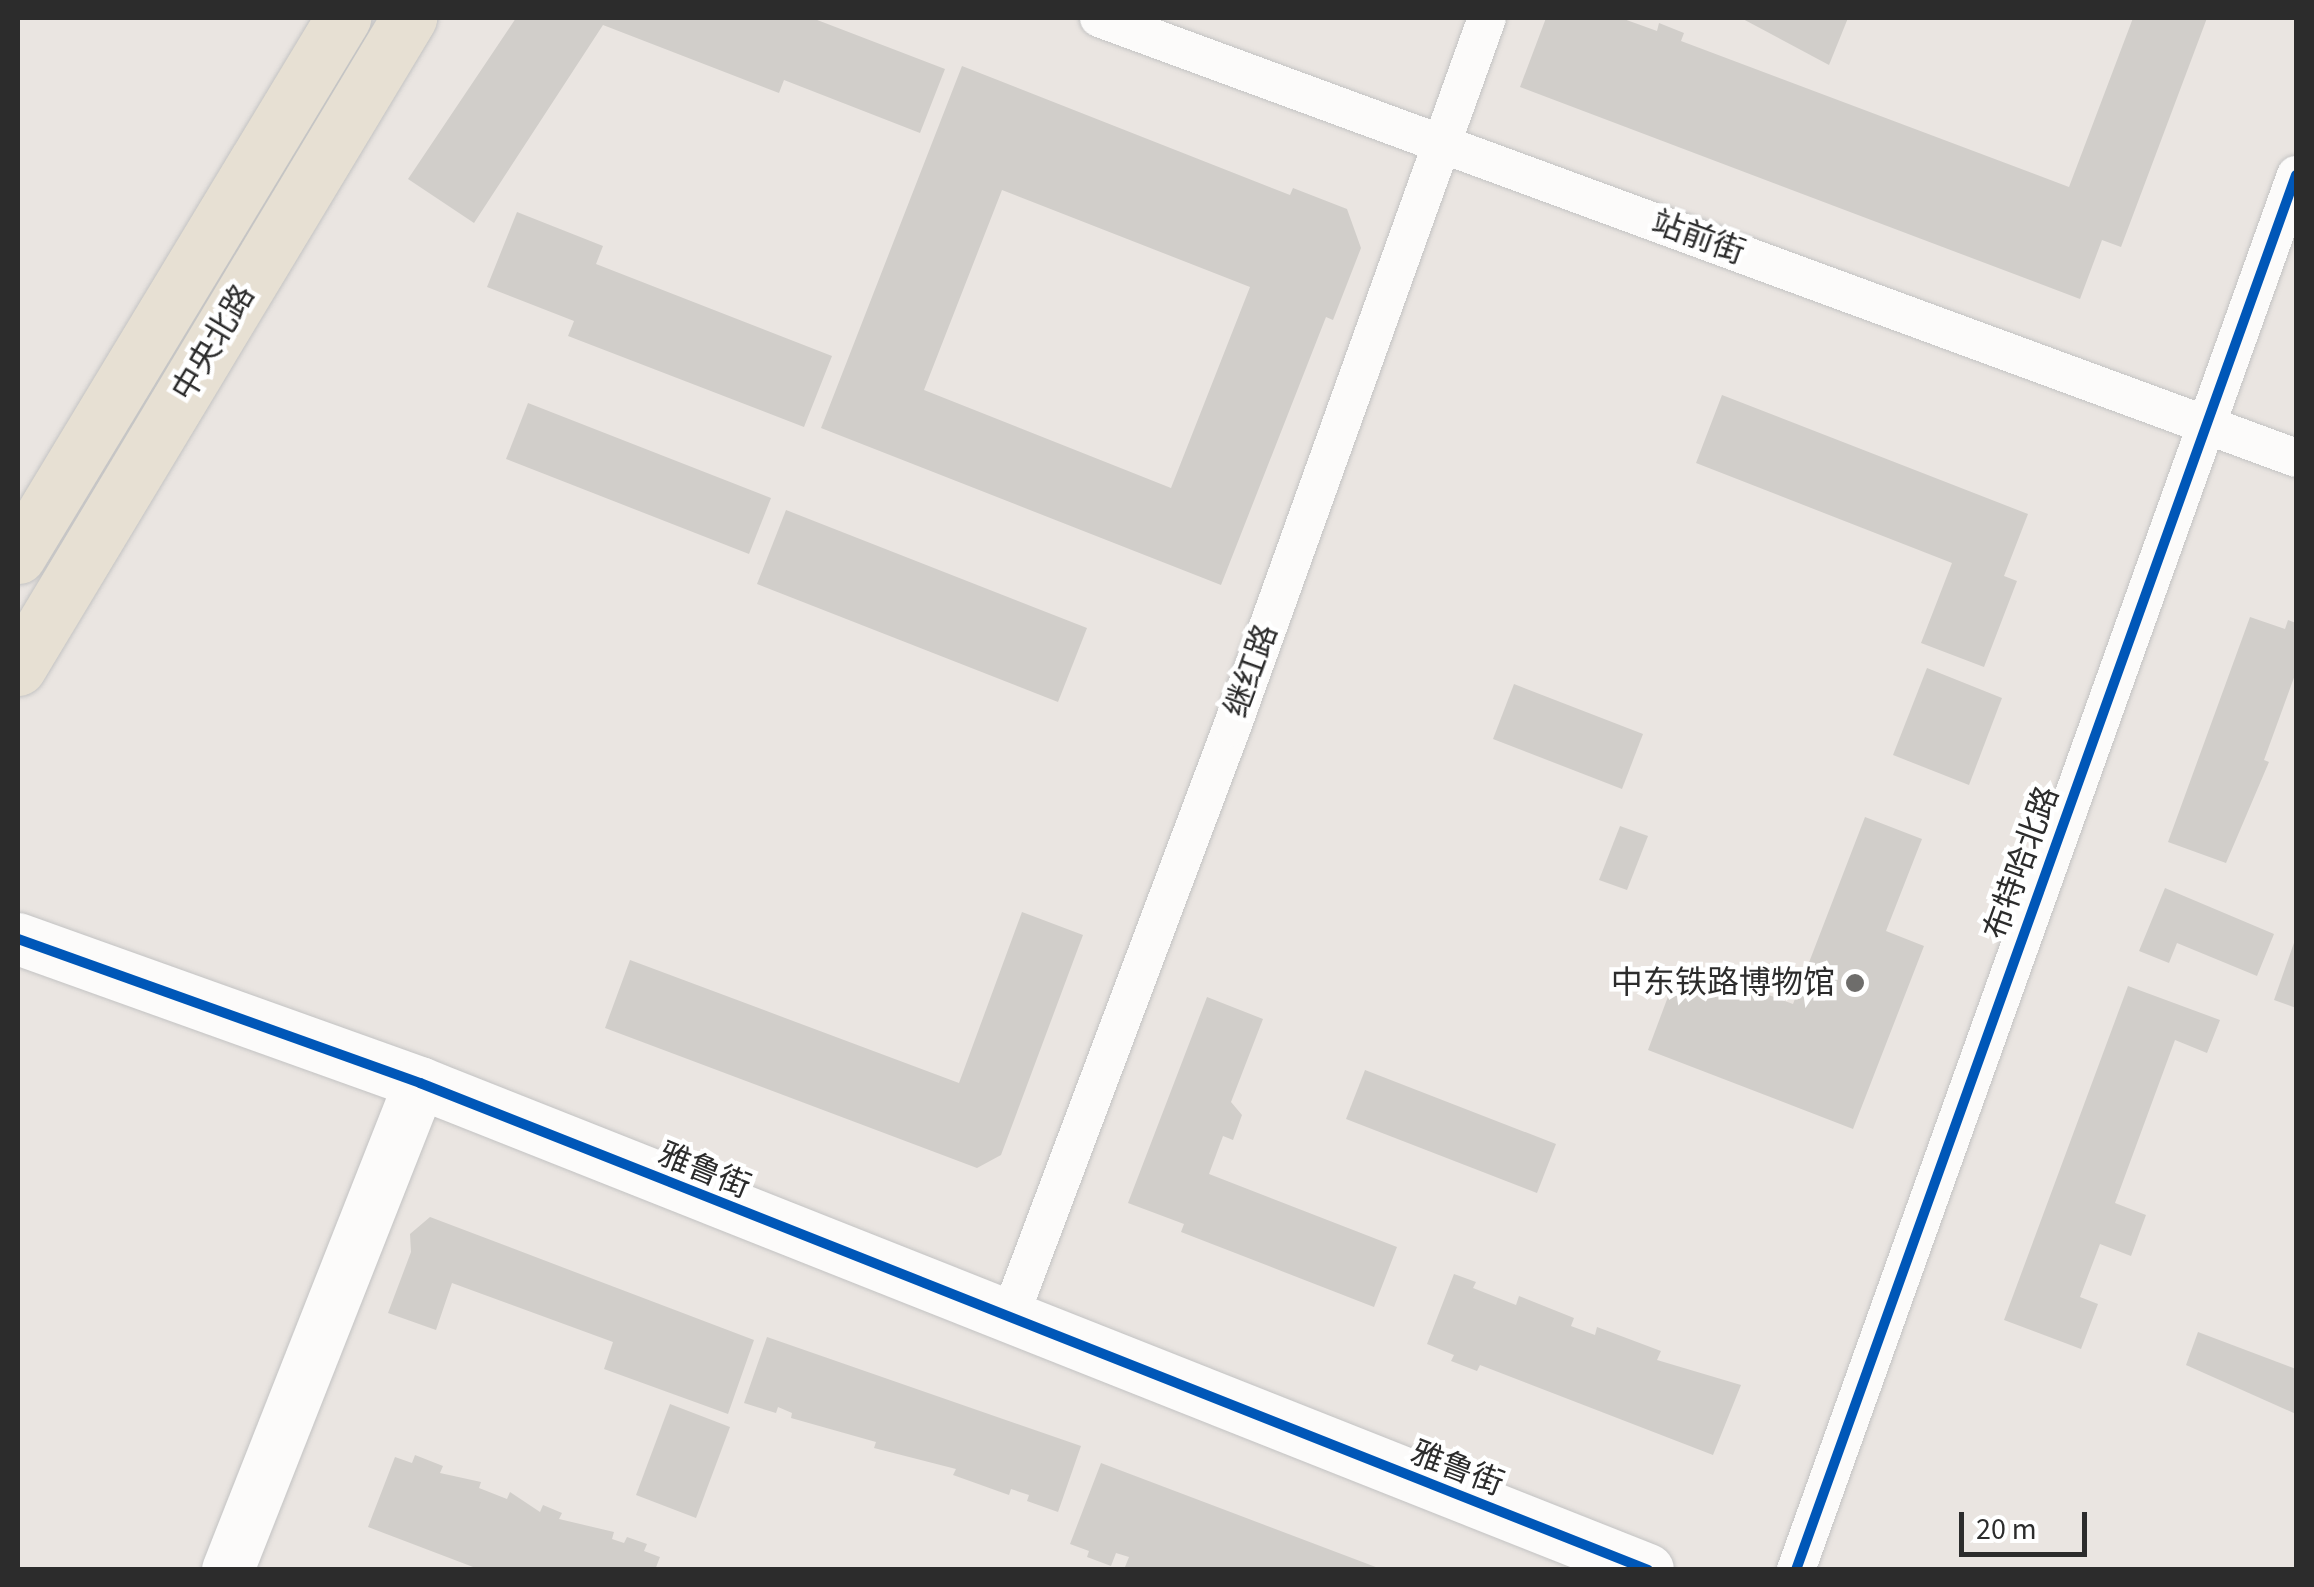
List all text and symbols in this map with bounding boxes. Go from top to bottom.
street label: 站前街 [1646,204,1750,272]
street label: 中央北路 [165,278,263,408]
street label: 继红路 [1218,619,1286,723]
street label: 布特哈北路 [1977,781,2067,945]
place label: 中东铁路博物馆 [1611,964,1835,1002]
marker: 中东铁路博物馆 [1844,972,1866,994]
street label: 雅鲁街 [652,1135,756,1207]
street label: 雅鲁街 [1405,1434,1509,1504]
scale bar [1964,1492,2092,1554]
text: 20 m [1976,1508,2037,1551]

